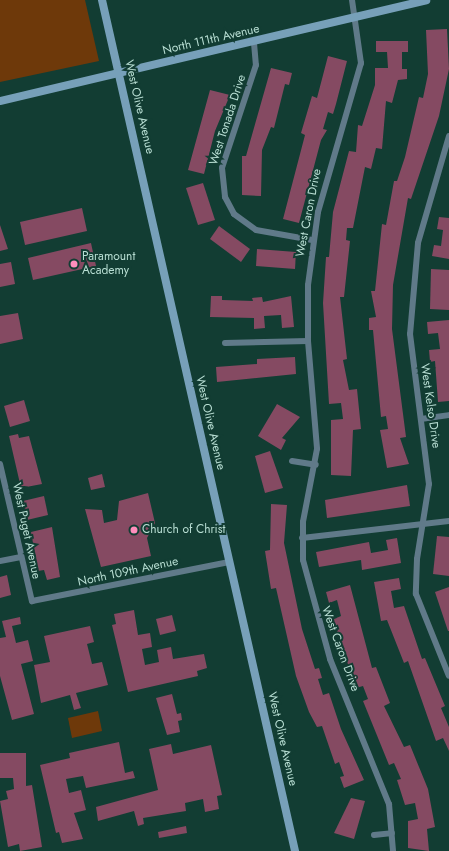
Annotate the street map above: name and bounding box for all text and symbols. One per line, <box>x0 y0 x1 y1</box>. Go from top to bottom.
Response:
street label: North 111th Avenue <box>161 22 261 58</box>
street label: West Olive Avenue <box>121 59 157 155</box>
street label: West Tonada Drive <box>207 73 249 167</box>
street label: West Caron Drive <box>293 168 325 258</box>
place label: Paramount Academy <box>82 250 135 278</box>
marker: Paramount Academy <box>69 259 79 269</box>
street label: West Kelso Drive <box>417 363 443 449</box>
street label: West Olive Avenue <box>192 375 228 471</box>
street label: West Puget Avenue <box>9 482 43 580</box>
place label: Church of Christ <box>142 523 225 537</box>
marker: Church of Christ <box>129 525 139 535</box>
street label: North 109th Avenue <box>76 554 180 590</box>
street label: West Caron Drive <box>318 604 362 694</box>
street label: West Olive Avenue <box>264 691 300 787</box>

